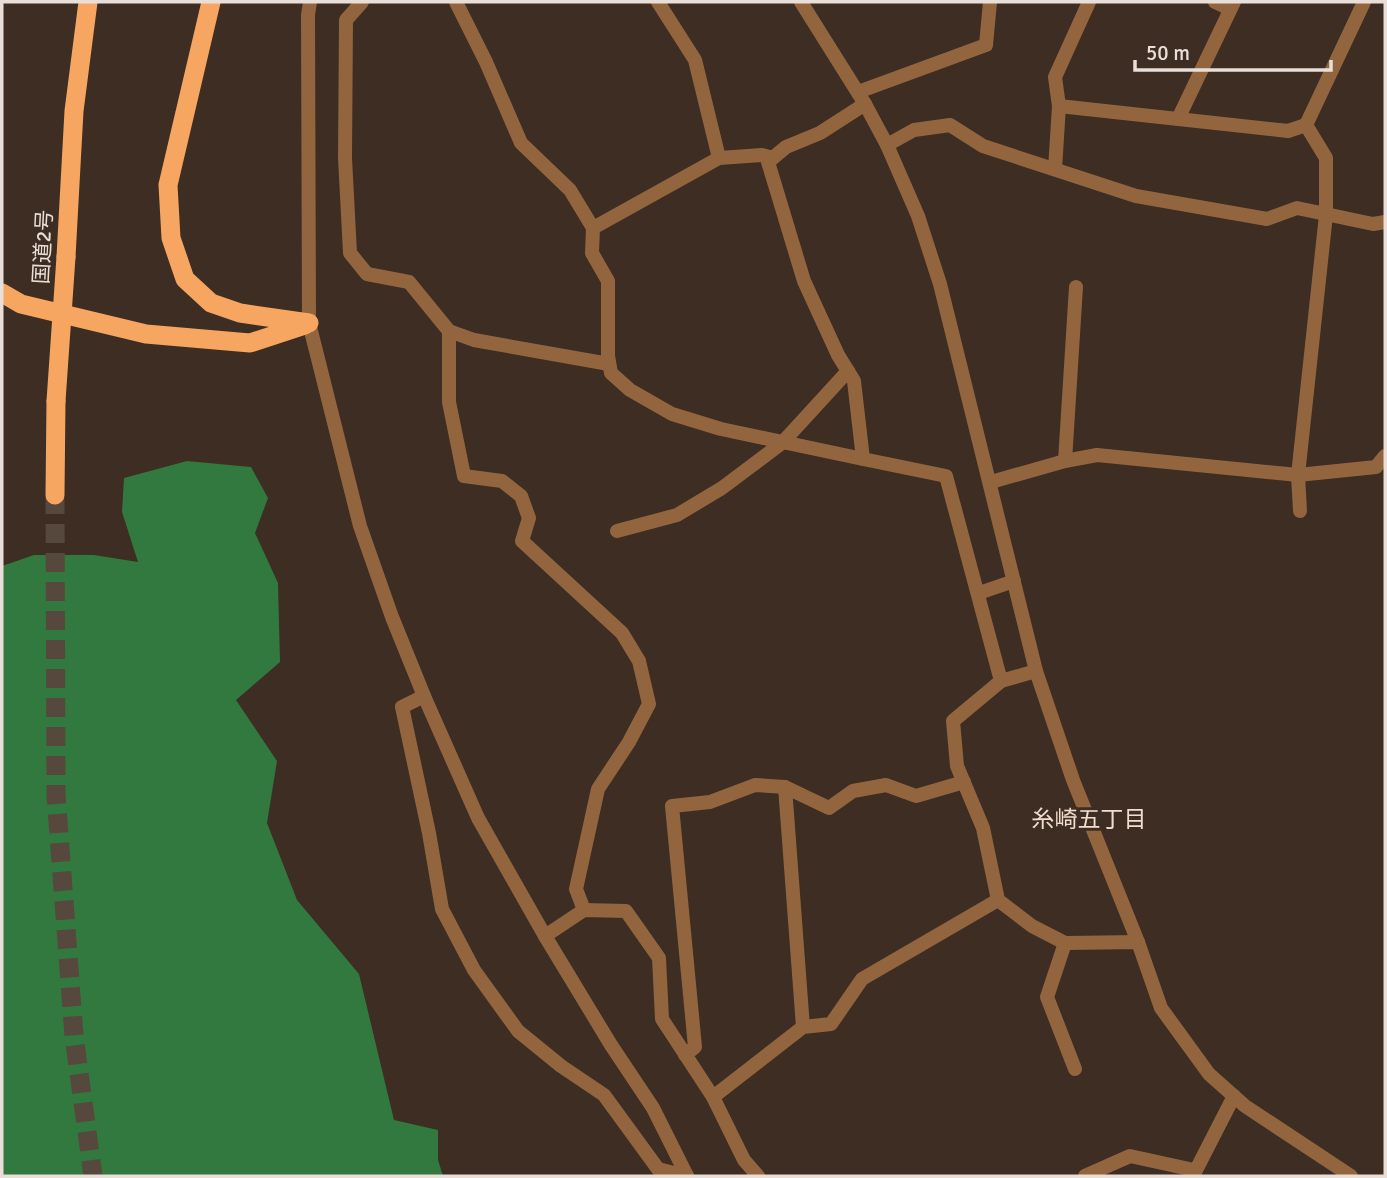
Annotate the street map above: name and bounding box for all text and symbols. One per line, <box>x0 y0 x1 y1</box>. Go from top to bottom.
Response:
scale bar <box>1135 28 1331 72</box>
text: 50 m <box>1146 40 1190 66</box>
street label: 国道2号 <box>28 209 58 285</box>
district label: 糸崎五丁目 <box>1032 805 1147 834</box>

